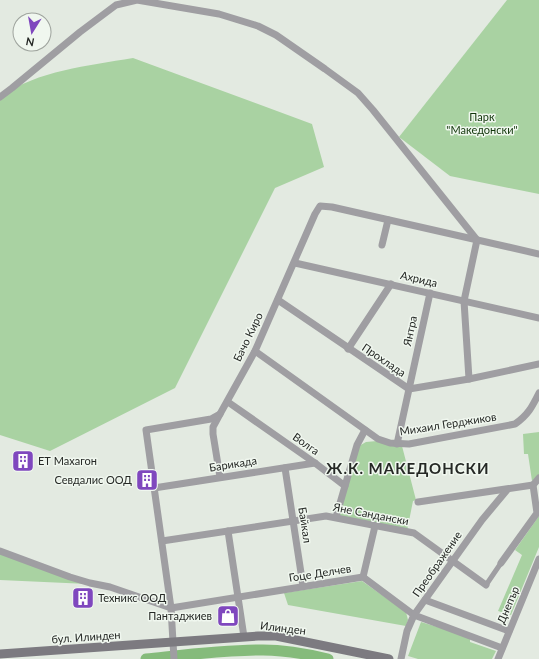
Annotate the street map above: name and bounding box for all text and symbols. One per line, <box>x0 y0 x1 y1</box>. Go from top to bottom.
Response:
north arrow <box>12 12 52 52</box>
text: N <box>25 35 35 49</box>
park label: Парк "Македонски" <box>446 110 518 136</box>
street label: Ахрида <box>399 268 439 289</box>
street label: Бачо Киро <box>230 310 265 363</box>
street label: Янтра <box>400 315 419 348</box>
street label: Прохлада <box>360 340 409 379</box>
street label: Михаил Герджиков <box>399 409 497 438</box>
street label: Волга <box>290 430 322 457</box>
building icon: ЕТ Махагон <box>10 448 36 474</box>
street label: Барикада <box>208 453 258 474</box>
place label: ЕТ Махагон <box>38 454 97 467</box>
district label: Ж.К. МАКЕДОНСКИ <box>326 459 490 477</box>
building icon: Севдалис ООД <box>134 467 160 493</box>
place label: Севдалис ООД <box>55 473 132 486</box>
street label: Яне Сандански <box>331 500 410 527</box>
street label: Байкал <box>296 506 315 544</box>
street label: Преображение <box>409 528 464 599</box>
street label: Гоце Делчев <box>288 561 352 584</box>
street label: Днепър <box>494 584 521 625</box>
building icon: Техникс ООД <box>70 585 96 611</box>
place label: Техникс ООД <box>98 591 167 604</box>
shop icon: Пантаджиев <box>215 603 241 629</box>
place label: Пантаджиев <box>148 609 212 622</box>
street label: Илинден <box>259 618 307 637</box>
street label: бул. Илинден <box>51 628 121 645</box>

